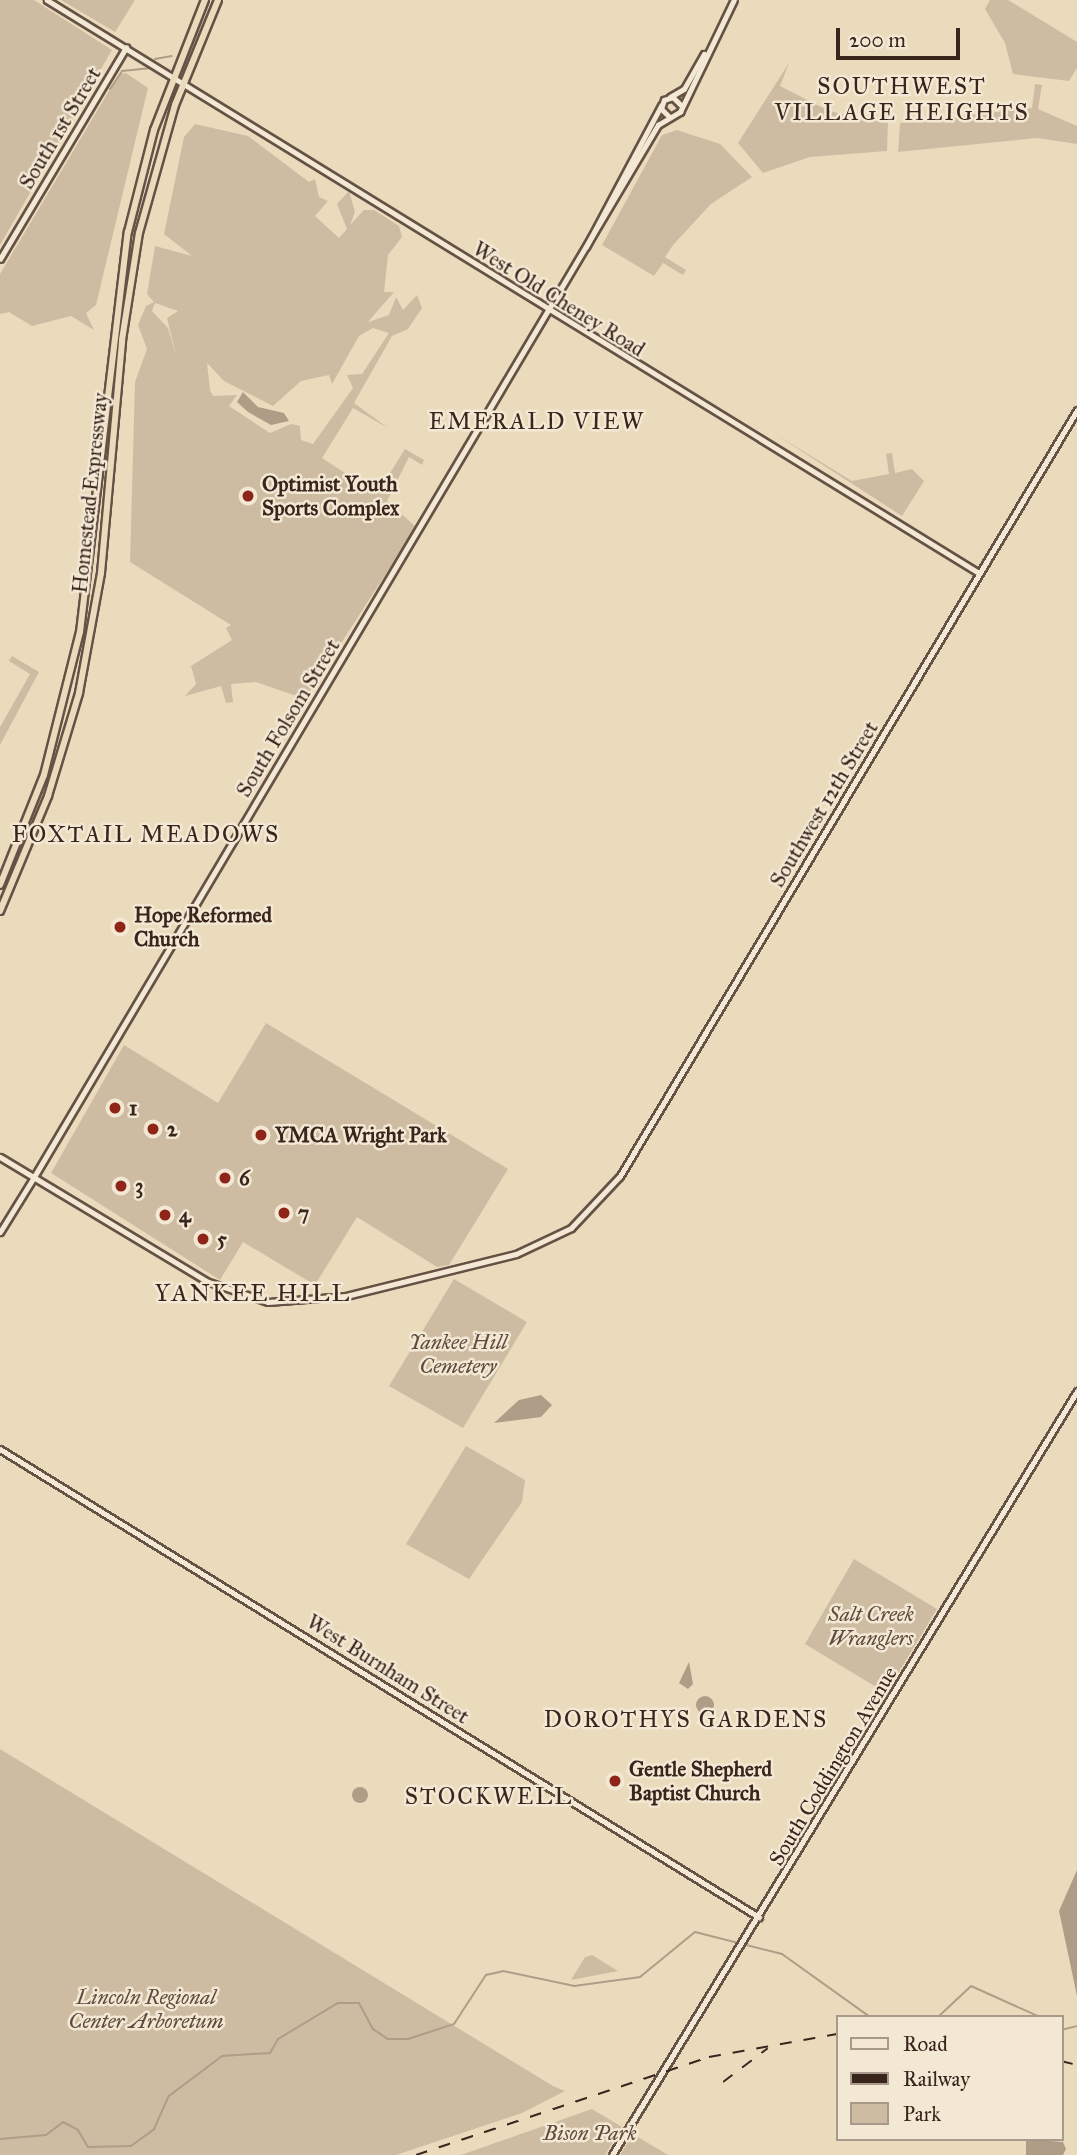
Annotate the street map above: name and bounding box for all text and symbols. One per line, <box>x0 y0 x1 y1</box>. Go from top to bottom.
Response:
scale bar <box>839 14 963 58</box>
text: 200 m <box>849 27 906 53</box>
street label: South 1st Street <box>14 62 106 194</box>
district label: SOUTHWEST VILLAGE HEIGHTS <box>776 72 1028 126</box>
street label: West Old Cheney Road <box>468 236 650 362</box>
street label: Homestead Expressway <box>67 392 113 594</box>
district label: EMERALD VIEW <box>430 407 644 435</box>
place label: Optimist Youth Sports Complex <box>262 471 399 521</box>
marker: Optimist Youth Sports Complex <box>240 488 256 504</box>
street label: South Folsom Street <box>231 634 345 802</box>
street label: Southwest 12th Street <box>764 716 884 892</box>
district label: FOXTAIL MEADOWS <box>14 820 278 848</box>
place label: Hope Reformed Church <box>134 902 272 952</box>
marker: Hope Reformed Church <box>112 919 128 935</box>
place label: 1 <box>129 1095 137 1121</box>
marker: 1 <box>107 1100 123 1116</box>
place label: 2 <box>167 1116 177 1142</box>
marker: 2 <box>145 1121 161 1137</box>
place label: YMCA Wright Park <box>275 1122 447 1148</box>
marker: YMCA Wright Park <box>253 1127 269 1143</box>
place label: 6 <box>239 1165 250 1191</box>
marker: 6 <box>217 1170 233 1186</box>
place label: 3 <box>135 1173 143 1199</box>
marker: 3 <box>113 1178 129 1194</box>
place label: 7 <box>298 1200 309 1226</box>
place label: 4 <box>179 1202 191 1228</box>
marker: 7 <box>276 1205 292 1221</box>
marker: 4 <box>157 1207 173 1223</box>
place label: 5 <box>217 1226 227 1252</box>
marker: 5 <box>195 1231 211 1247</box>
district label: YANKEE HILL <box>156 1280 350 1308</box>
park label: Yankee Hill Cemetery <box>409 1329 507 1379</box>
park label: Salt Creek Wranglers <box>828 1601 914 1651</box>
street label: West Burnham Street <box>302 1609 474 1729</box>
street label: South Coddington Avenue <box>764 1662 902 1870</box>
district label: DOROTHYS GARDENS <box>546 1705 826 1733</box>
place label: Gentle Shepherd Baptist Church <box>629 1756 772 1806</box>
marker: Gentle Shepherd Baptist Church <box>607 1773 623 1789</box>
district label: STOCKWELL <box>406 1782 572 1810</box>
park label: Lincoln Regional Center Arboretum <box>69 1984 223 2034</box>
legend <box>836 2015 1063 2141</box>
text: Road <box>903 2031 948 2057</box>
text: Railway <box>903 2066 970 2092</box>
text: Park <box>903 2101 941 2127</box>
park label: Bison Park <box>543 2120 637 2146</box>

